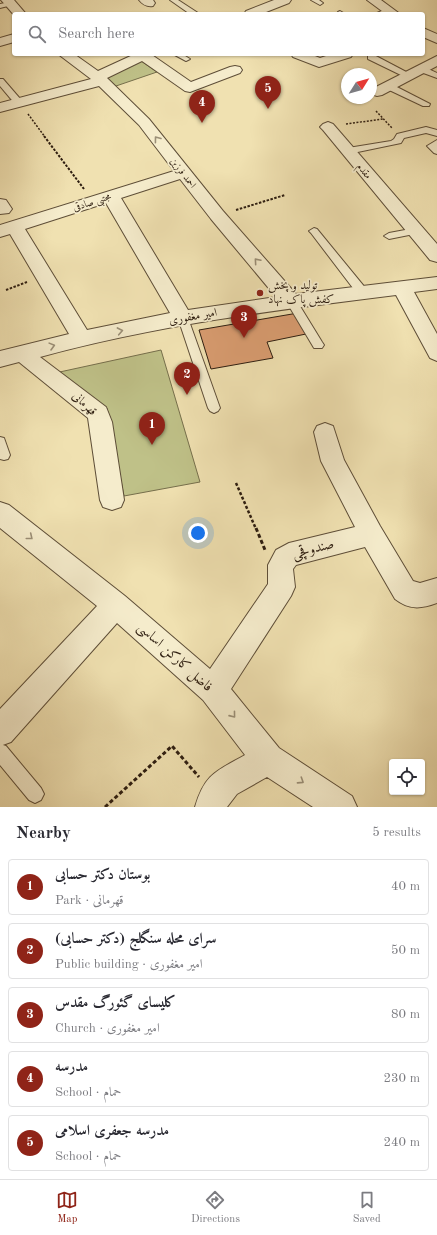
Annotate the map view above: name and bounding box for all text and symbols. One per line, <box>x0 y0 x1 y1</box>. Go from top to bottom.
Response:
search box <box>12 12 425 56</box>
icon: search <box>26 23 48 45</box>
text: Search here <box>58 27 135 42</box>
north arrow <box>341 68 377 104</box>
pin: 5 <box>255 76 281 109</box>
pin: 4 <box>189 90 215 123</box>
one-way arrow <box>155 136 162 143</box>
street label: احمد فرزین <box>167 156 198 191</box>
street label: مقدم <box>352 161 373 183</box>
street label: مجتبی صادقی <box>71 190 113 216</box>
one-way arrow <box>254 259 261 266</box>
place label: تولید و پخش کفش پاک نهاد <box>268 280 334 308</box>
marker: تولید و پخش کفش پاک نهاد <box>255 288 265 298</box>
pin: 3 <box>231 305 257 338</box>
street label: امیر مغفوری <box>168 307 219 328</box>
one-way arrow <box>117 327 123 335</box>
one-way arrow <box>48 342 55 351</box>
pin: 2 <box>174 362 200 395</box>
street label: قهرمانی <box>69 390 99 419</box>
pin: 1 <box>139 412 165 445</box>
your location <box>188 523 208 543</box>
one-way arrow <box>26 532 33 539</box>
street label: صندوقچی <box>290 536 336 563</box>
street label: فاضل کارکن اساسی <box>133 619 216 696</box>
one-way arrow <box>228 710 235 717</box>
map controls <box>389 759 425 795</box>
button: locate <box>389 759 425 795</box>
one-way arrow <box>297 776 304 783</box>
text: Nearby <box>16 825 71 842</box>
text: 5 results <box>372 826 421 839</box>
text: بوستان دکتر حسابی <box>55 868 150 883</box>
text: 1 <box>26 880 34 893</box>
text: 40 m <box>391 880 420 893</box>
text: Park · قهرمانی <box>55 894 124 907</box>
text: سرای محله سنگلج (دکتر حسابی) <box>55 932 216 947</box>
text: 2 <box>26 944 34 957</box>
text: 50 m <box>391 944 420 957</box>
text: Public building · امیر مغفوری <box>55 958 203 971</box>
text: کلیسای گئورگ مقدس <box>55 996 176 1011</box>
text: 3 <box>26 1008 34 1021</box>
text: 80 m <box>391 1008 420 1021</box>
text: Church · امیر مغفوری <box>55 1022 160 1035</box>
text: مدرسه <box>55 1060 88 1075</box>
text: 4 <box>26 1072 34 1085</box>
text: 230 m <box>383 1072 420 1085</box>
text: School · حمام <box>55 1086 121 1099</box>
text: مدرسه جعفری اسلامی <box>55 1124 169 1139</box>
text: 5 <box>26 1136 34 1149</box>
text: 240 m <box>383 1136 420 1149</box>
text: School · حمام <box>55 1150 121 1163</box>
tab: Map <box>56 1189 78 1227</box>
tab: Directions <box>191 1189 240 1227</box>
tab: Saved <box>353 1189 381 1227</box>

